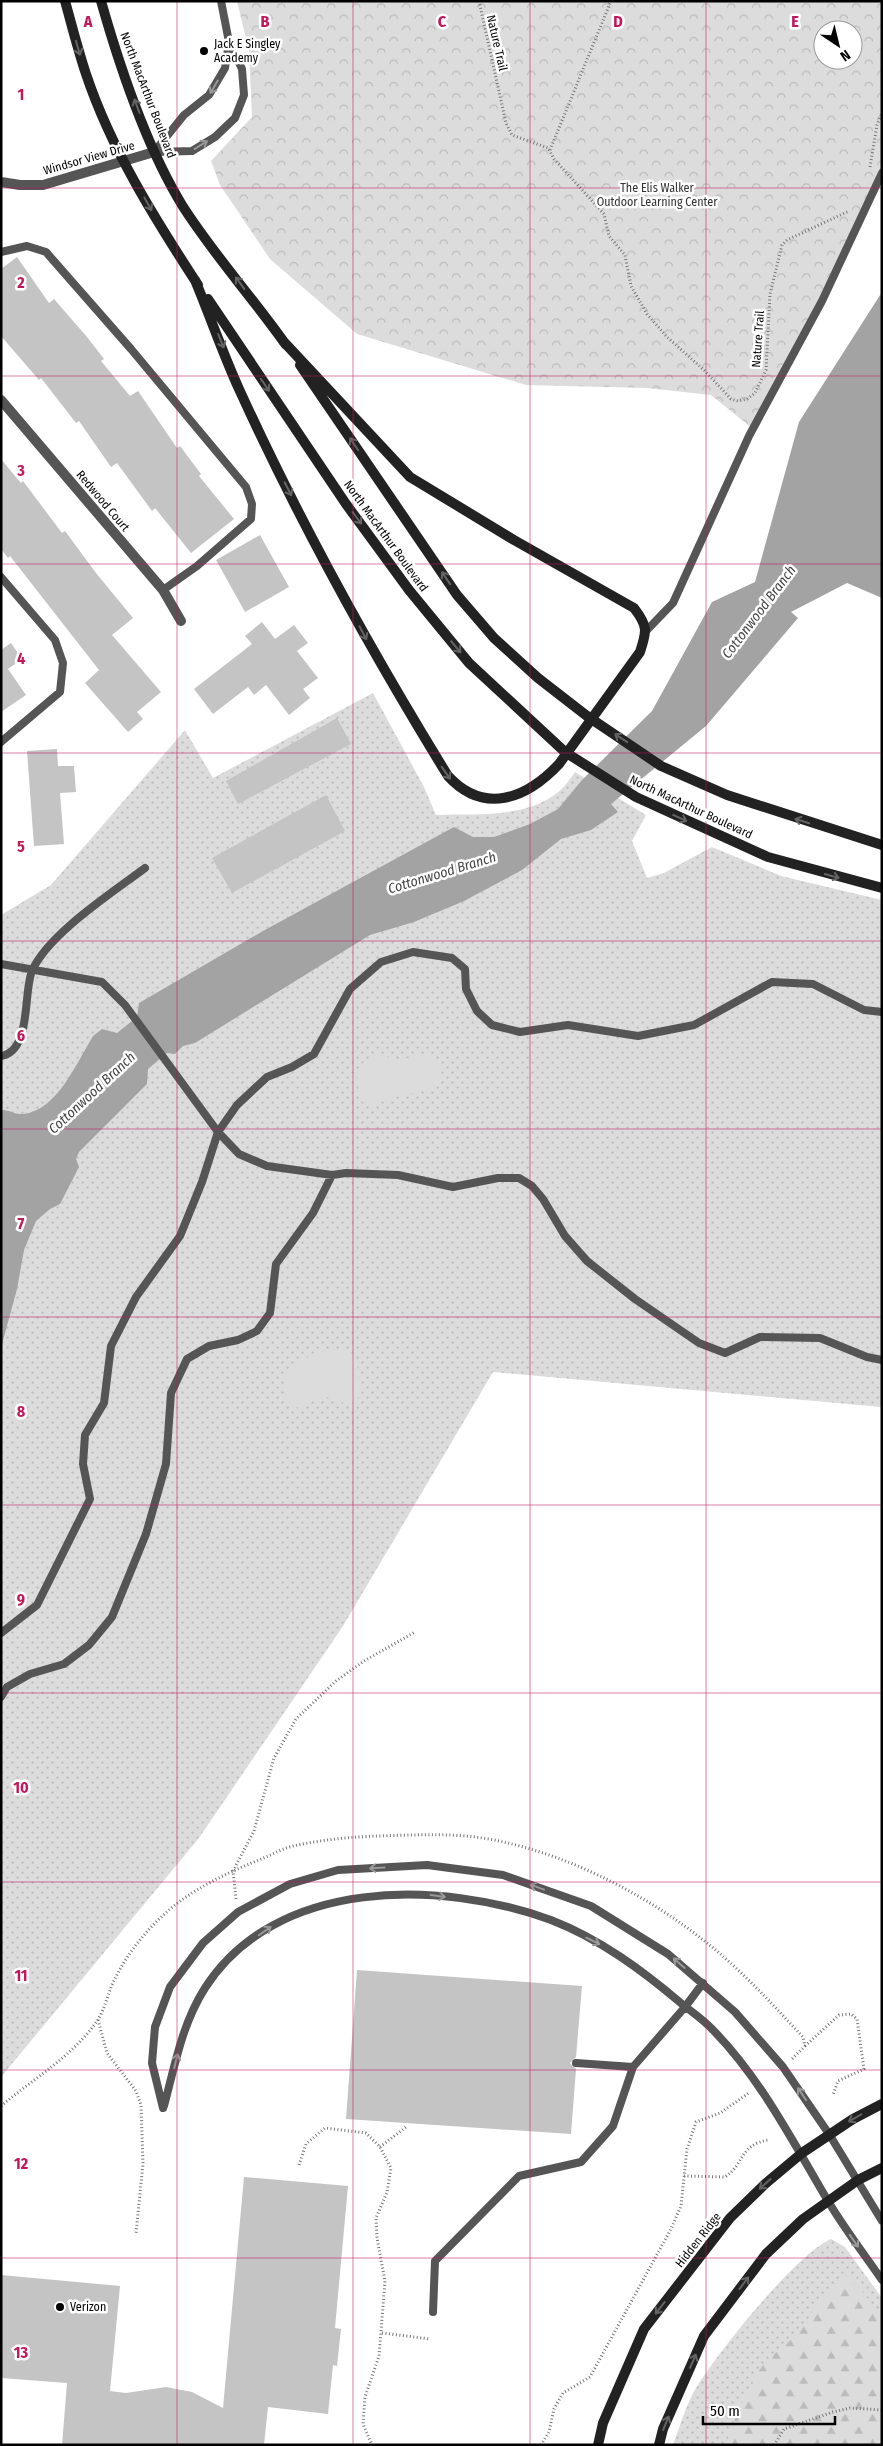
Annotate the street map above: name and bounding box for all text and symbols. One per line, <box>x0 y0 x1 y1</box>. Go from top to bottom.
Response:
text: A <box>83 12 93 31</box>
text: B <box>261 12 270 31</box>
text: C <box>438 12 447 31</box>
text: D <box>613 12 623 31</box>
text: E <box>791 12 799 31</box>
street label: Nature Trail <box>484 14 510 72</box>
north arrow <box>813 20 863 70</box>
street label: North MacArthur Boulevard <box>117 30 179 160</box>
place label: Jack E Singley Academy <box>214 37 281 65</box>
one-way arrow <box>74 40 84 56</box>
marker: Jack E Singley Academy <box>198 45 210 57</box>
text: N <box>837 46 853 65</box>
one-way arrow <box>208 80 218 94</box>
text: 1 <box>18 85 24 104</box>
one-way arrow <box>132 99 141 114</box>
street label: Windsor View Drive <box>42 138 136 178</box>
one-way arrow <box>194 140 208 150</box>
park label: The Elis Walker Outdoor Learning Center <box>597 181 718 209</box>
one-way arrow <box>143 196 153 211</box>
text: 2 <box>16 273 25 292</box>
one-way arrow <box>235 276 245 290</box>
street label: Nature Trail <box>749 310 767 368</box>
one-way arrow <box>216 333 226 348</box>
one-way arrow <box>260 377 270 391</box>
one-way arrow <box>349 437 359 451</box>
text: 3 <box>16 461 25 480</box>
street label: Redwood Court <box>74 468 133 534</box>
street label: North MacArthur Boulevard <box>341 478 431 594</box>
one-way arrow <box>284 481 294 496</box>
one-way arrow <box>352 511 362 525</box>
water label: Cottonwood Branch <box>718 562 800 662</box>
one-way arrow <box>441 571 451 585</box>
one-way arrow <box>358 626 368 641</box>
one-way arrow <box>450 640 461 653</box>
text: 4 <box>17 649 25 668</box>
one-way arrow <box>614 733 628 743</box>
one-way arrow <box>441 765 451 779</box>
street label: North MacArthur Boulevard <box>627 772 755 842</box>
one-way arrow <box>672 813 687 823</box>
one-way arrow <box>794 816 810 826</box>
text: 5 <box>17 837 25 856</box>
water label: Cottonwood Branch <box>386 848 498 898</box>
one-way arrow <box>823 871 839 881</box>
text: 6 <box>17 1026 25 1045</box>
water label: Cottonwood Branch <box>45 1049 139 1137</box>
text: 7 <box>18 1214 25 1233</box>
text: 8 <box>17 1402 26 1421</box>
text: 9 <box>17 1590 25 1609</box>
text: 10 <box>13 1778 29 1797</box>
one-way arrow <box>369 1863 385 1872</box>
one-way arrow <box>530 1882 545 1891</box>
one-way arrow <box>430 1891 446 1901</box>
one-way arrow <box>258 1926 272 1936</box>
one-way arrow <box>585 1937 600 1946</box>
one-way arrow <box>673 1957 686 1969</box>
text: 11 <box>14 1966 28 1985</box>
one-way arrow <box>172 2053 181 2069</box>
one-way arrow <box>797 2087 807 2101</box>
one-way arrow <box>849 2114 863 2124</box>
text: 12 <box>14 2154 29 2173</box>
one-way arrow <box>758 2179 771 2190</box>
street label: Hidden Ridge <box>672 2210 724 2270</box>
one-way arrow <box>849 2234 859 2248</box>
one-way arrow <box>739 2276 749 2290</box>
place label: Verizon <box>70 2300 106 2314</box>
marker: Verizon <box>54 2301 66 2313</box>
one-way arrow <box>655 2301 665 2315</box>
text: 13 <box>14 2343 29 2362</box>
one-way arrow <box>689 2354 698 2369</box>
scale bar <box>703 2394 836 2426</box>
text: 50 m <box>710 2402 740 2420</box>
one-way arrow <box>661 2416 671 2431</box>

